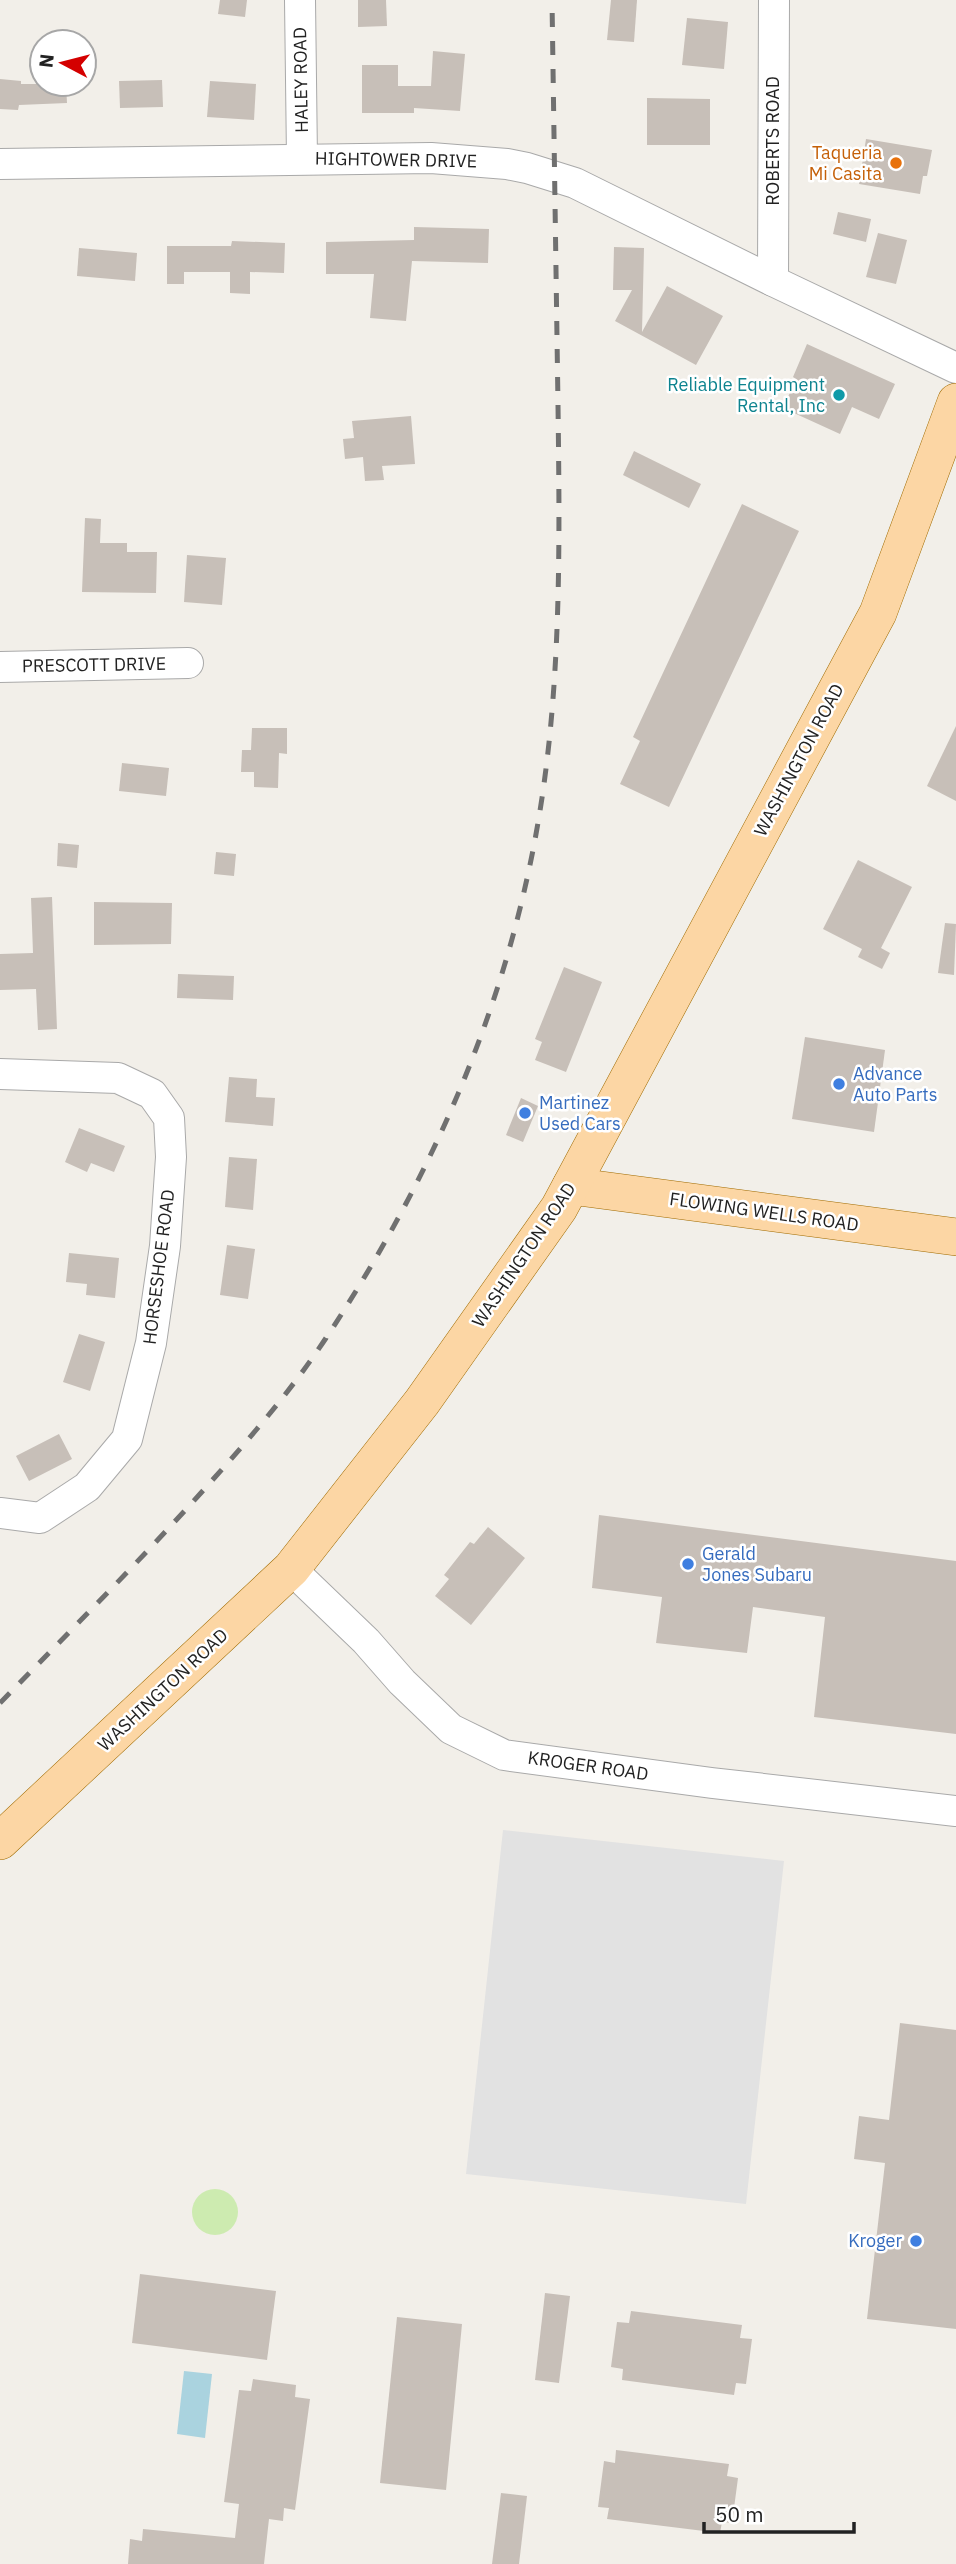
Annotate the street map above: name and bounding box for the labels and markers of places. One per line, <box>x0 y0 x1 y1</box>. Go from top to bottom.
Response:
place label: Taqueria Mi Casita <box>809 141 882 185</box>
marker: Taqueria Mi Casita <box>888 155 904 171</box>
place label: Reliable Equipment Rental, Inc <box>667 373 825 417</box>
marker: Reliable Equipment Rental, Inc <box>831 387 847 403</box>
place label: Advance Auto Parts <box>853 1062 937 1106</box>
marker: Advance Auto Parts <box>831 1076 847 1092</box>
place label: Martinez Used Cars <box>539 1091 621 1135</box>
marker: Martinez Used Cars <box>517 1105 533 1121</box>
place label: Gerald Jones Subaru <box>702 1542 812 1586</box>
marker: Gerald Jones Subaru <box>680 1556 696 1572</box>
place label: Kroger <box>848 2229 902 2252</box>
marker: Kroger <box>908 2233 924 2249</box>

